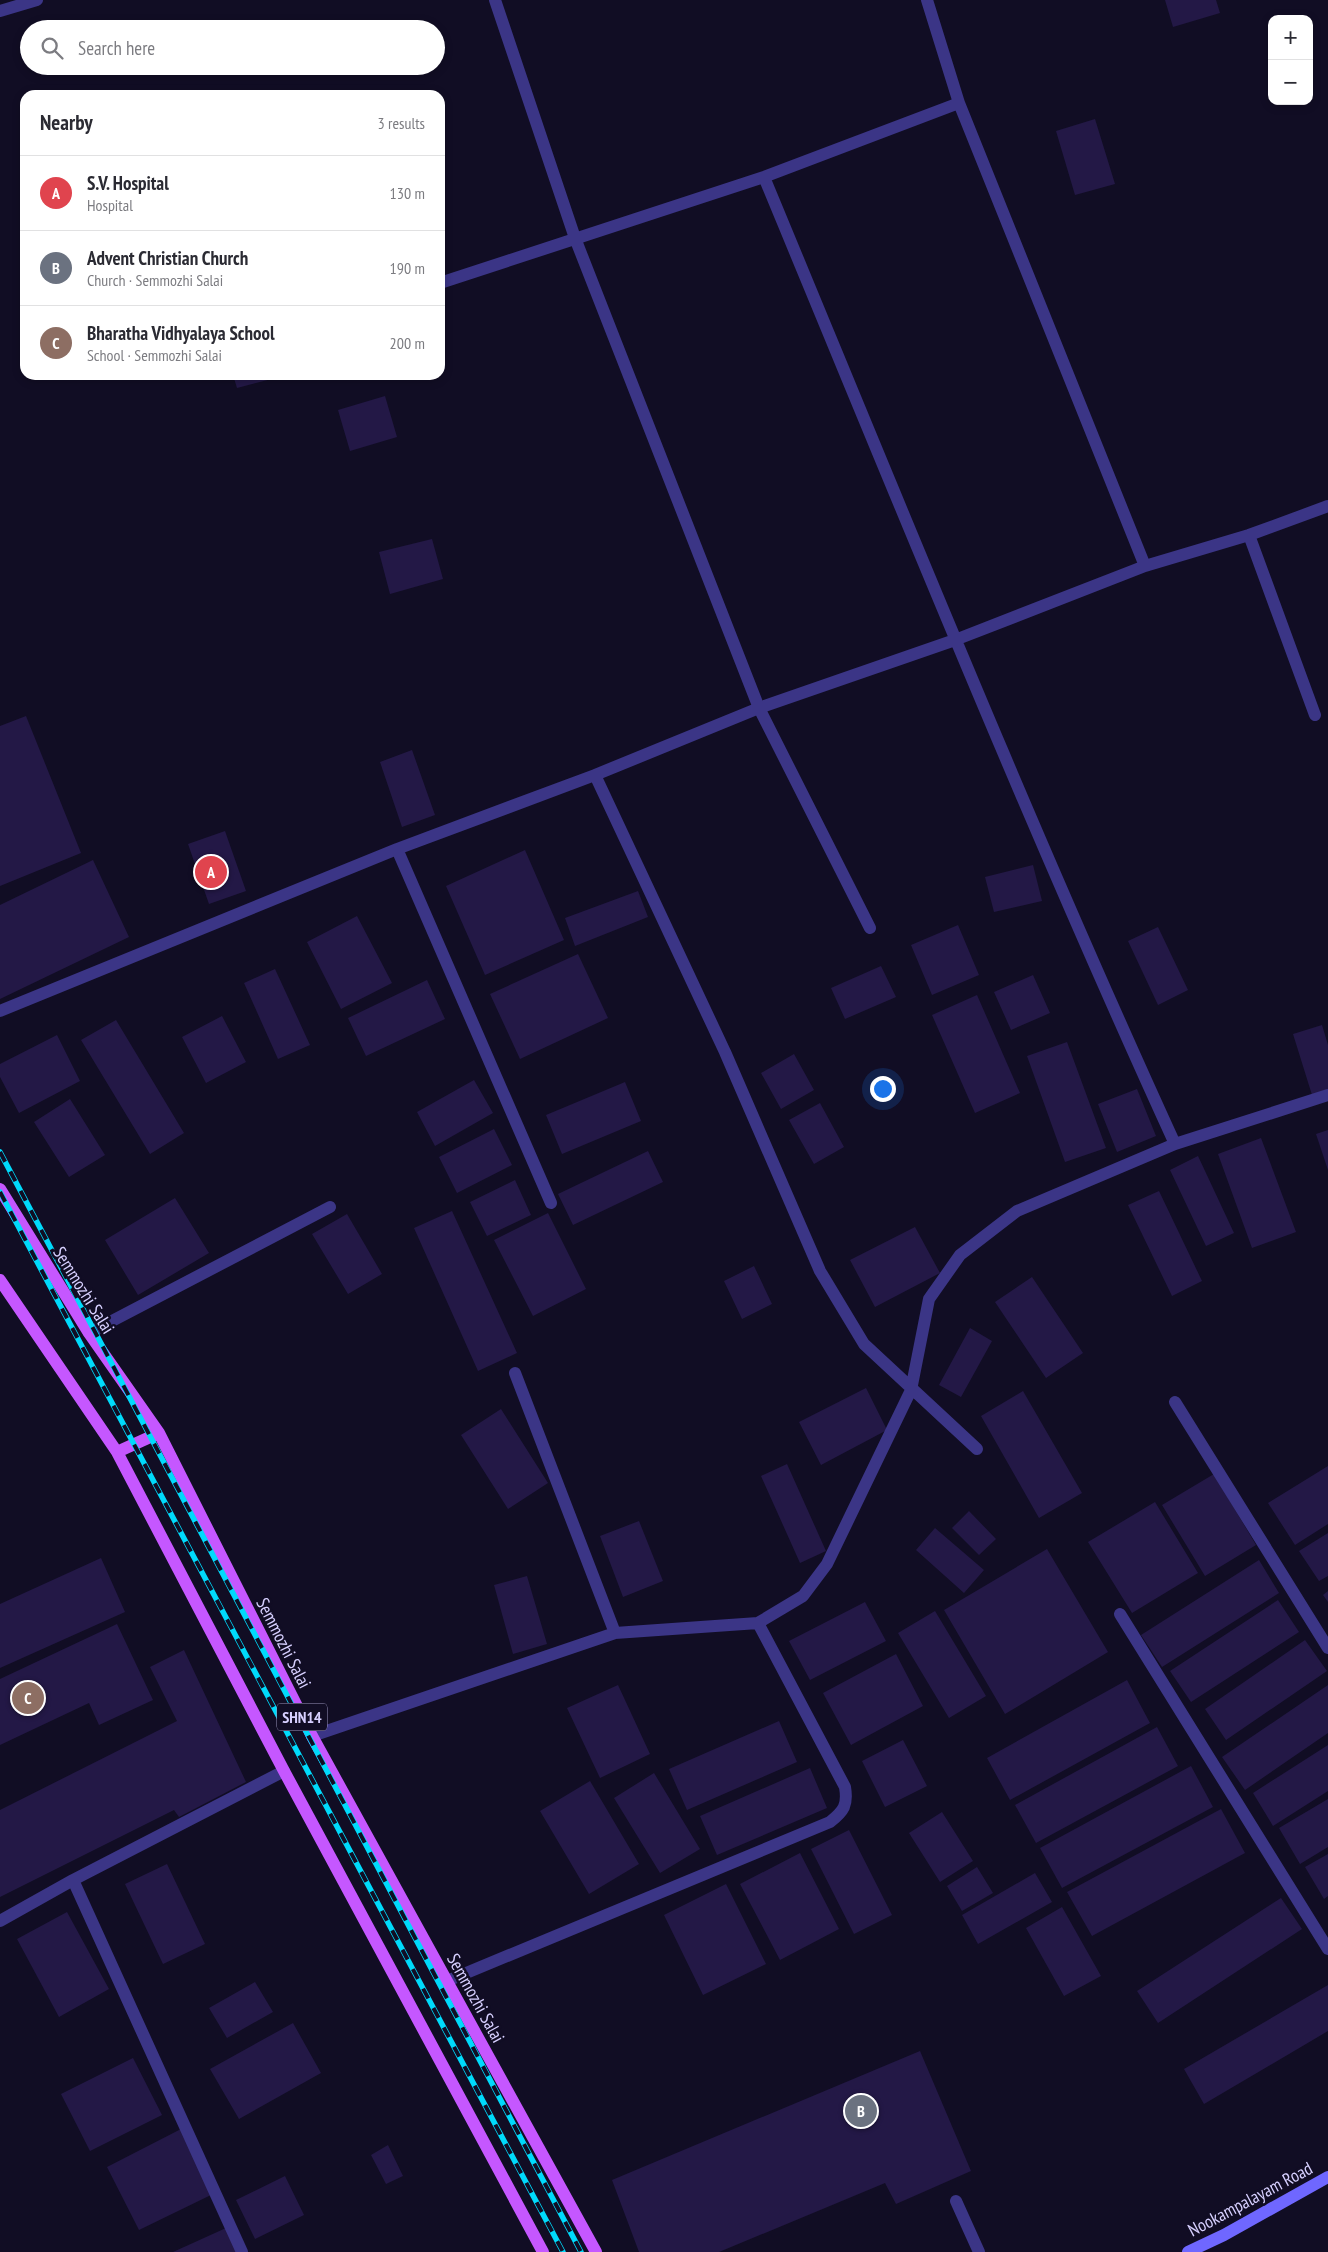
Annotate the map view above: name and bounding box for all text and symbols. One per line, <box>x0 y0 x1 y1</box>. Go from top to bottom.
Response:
map controls <box>1268 15 1313 105</box>
button: + <box>1268 15 1313 60</box>
search box <box>20 20 445 75</box>
icon: search <box>38 34 66 62</box>
text: Search here <box>78 36 155 60</box>
button: − <box>1268 60 1313 105</box>
text: Nearby <box>40 109 93 136</box>
text: 3 results <box>378 113 425 133</box>
text: S.V. Hospital <box>87 171 169 195</box>
text: A <box>52 183 60 203</box>
text: 130 m <box>390 183 425 203</box>
text: Hospital <box>87 195 133 215</box>
text: Advent Christian Church <box>87 246 248 270</box>
text: B <box>52 258 60 278</box>
text: 190 m <box>390 258 425 278</box>
text: Church · Semmozhi Salai <box>87 270 223 290</box>
text: Bharatha Vidhyalaya School <box>87 321 275 345</box>
text: C <box>52 333 60 353</box>
text: 200 m <box>390 333 425 353</box>
text: School · Semmozhi Salai <box>87 345 222 365</box>
pin: A <box>195 853 227 891</box>
your location <box>870 1076 896 1102</box>
street label: Semmozhi Salai <box>48 1242 120 1338</box>
street label: Semmozhi Salai <box>251 1594 317 1692</box>
pin: C <box>12 1679 44 1717</box>
road number: SHN14 <box>277 1704 327 1730</box>
street label: Semmozhi Salai <box>442 1949 510 2047</box>
pin: B <box>845 2092 877 2130</box>
street label: Nookampalayam Road <box>1184 2157 1316 2241</box>

